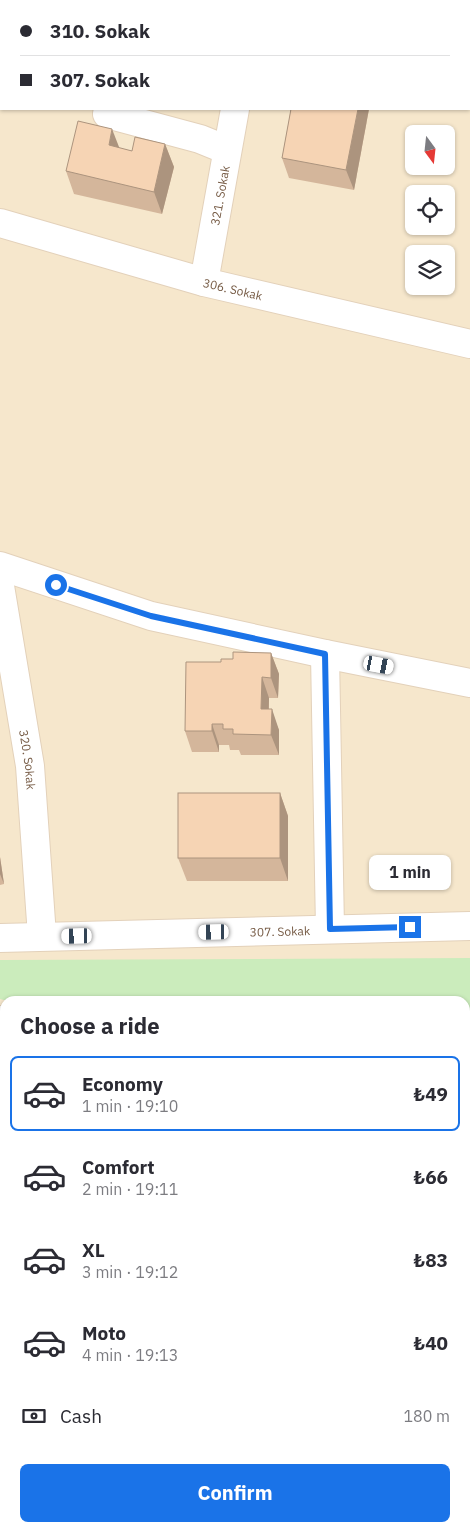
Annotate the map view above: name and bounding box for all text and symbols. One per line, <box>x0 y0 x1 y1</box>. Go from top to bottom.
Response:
text: 310. Sokak <box>50 19 150 43</box>
text: 307. Sokak <box>50 68 150 92</box>
north arrow <box>405 125 455 175</box>
map controls <box>405 125 455 295</box>
street label: 321. Sokak <box>207 164 232 226</box>
button: locate <box>405 185 455 235</box>
button: layers <box>405 245 455 295</box>
street label: 306. Sokak <box>202 275 265 303</box>
route start <box>45 574 67 596</box>
car <box>362 655 395 675</box>
street label: 320. Sokak <box>17 729 39 791</box>
callout: 1 min <box>369 854 451 890</box>
text: 1 min <box>389 862 431 882</box>
route end <box>399 916 421 938</box>
street label: 307. Sokak <box>250 923 311 939</box>
car <box>198 924 229 940</box>
car <box>61 928 92 944</box>
text: Choose a ride <box>20 1011 160 1040</box>
icon: car <box>22 1071 67 1116</box>
text: Economy <box>82 1072 163 1096</box>
text: ₺49 <box>414 1082 448 1106</box>
text: 1 min · 19:10 <box>82 1096 178 1116</box>
icon: car <box>22 1154 67 1199</box>
text: Comfort <box>82 1155 155 1179</box>
text: ₺66 <box>414 1165 448 1189</box>
text: 2 min · 19:11 <box>82 1179 178 1199</box>
icon: car <box>22 1237 67 1282</box>
text: XL <box>82 1238 105 1262</box>
text: ₺83 <box>414 1248 448 1272</box>
text: 3 min · 19:12 <box>82 1262 178 1282</box>
icon: car <box>22 1320 67 1365</box>
text: Moto <box>82 1321 126 1345</box>
text: ₺40 <box>414 1331 448 1355</box>
text: 4 min · 19:13 <box>82 1345 178 1365</box>
icon: cash <box>20 1402 48 1430</box>
text: Cash <box>60 1404 102 1428</box>
text: 180 m <box>403 1406 450 1426</box>
button: Confirm <box>20 1464 450 1522</box>

